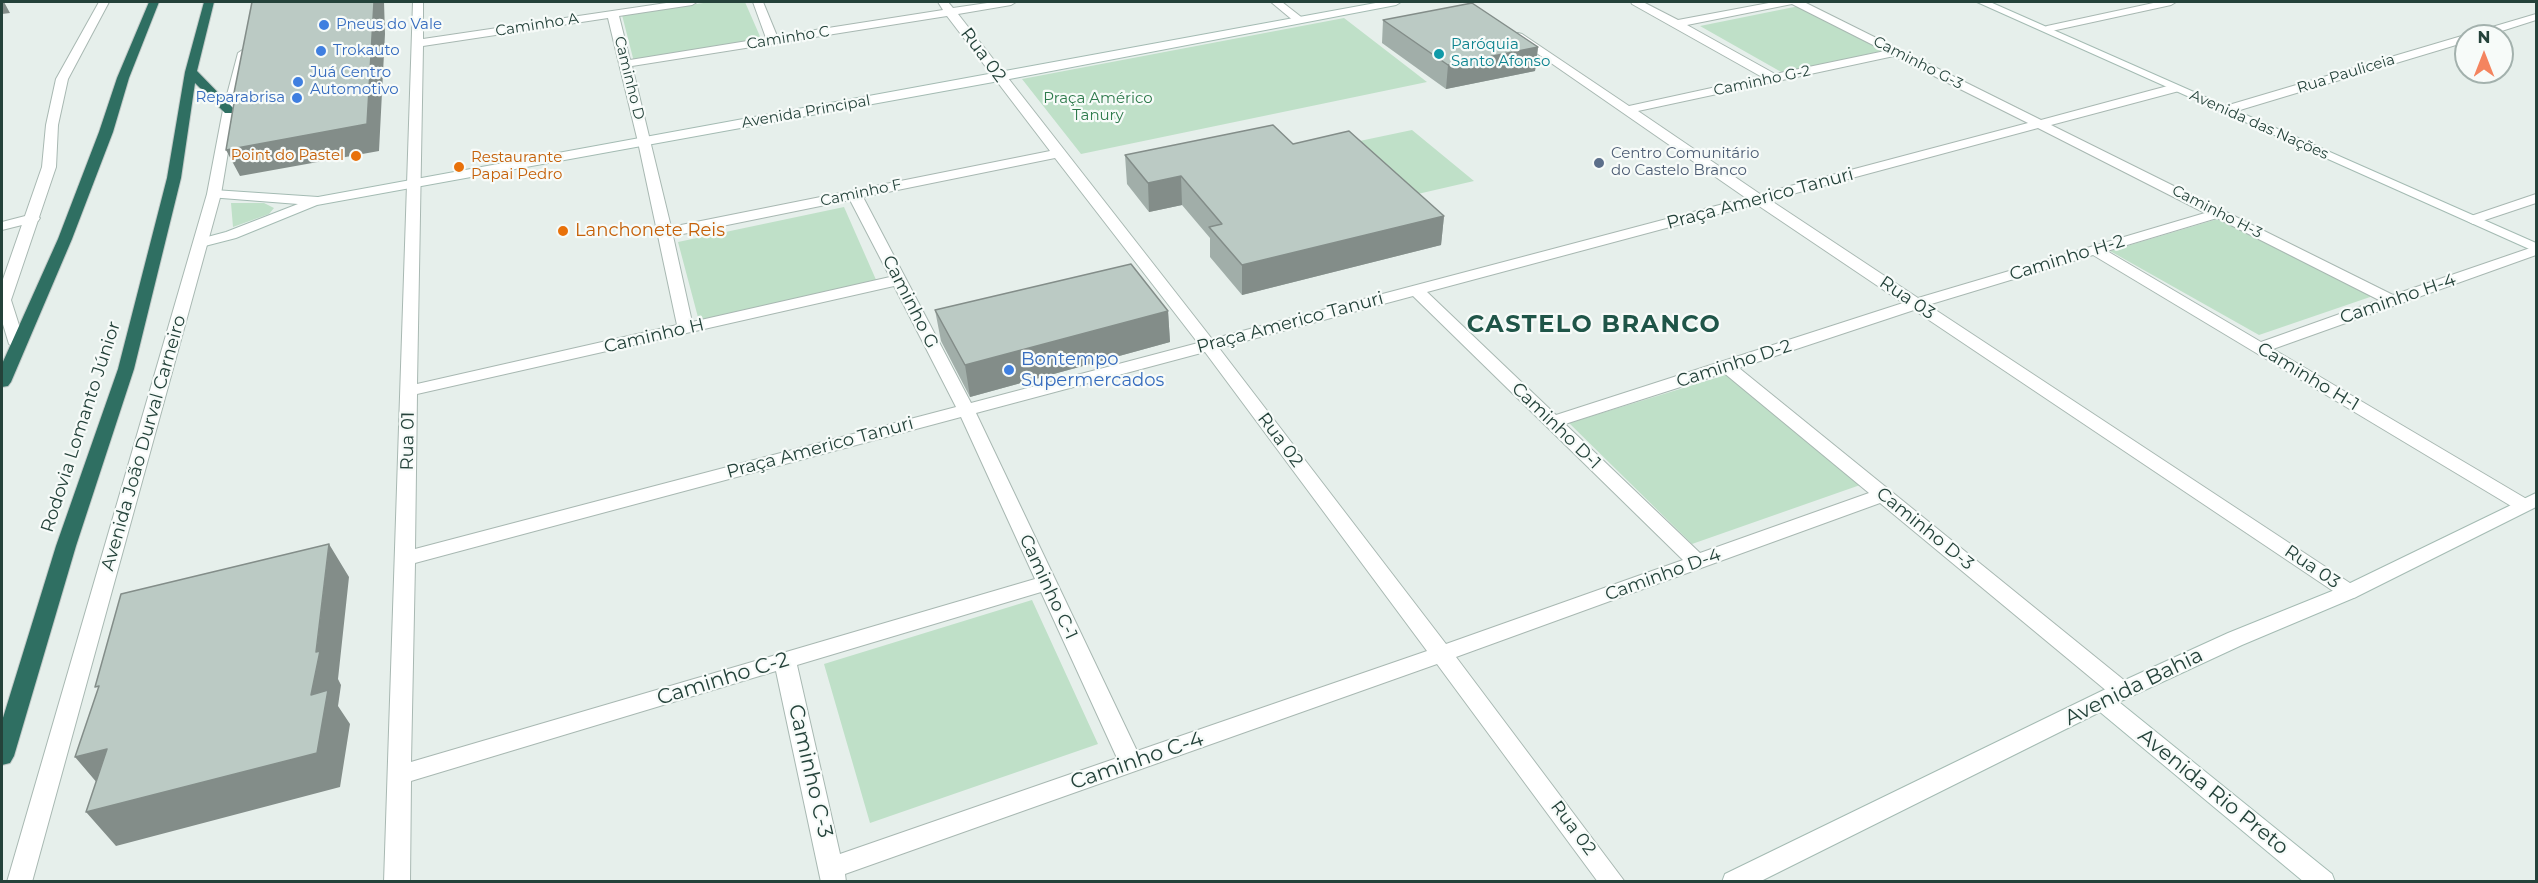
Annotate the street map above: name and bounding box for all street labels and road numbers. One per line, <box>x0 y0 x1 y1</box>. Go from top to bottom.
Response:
street label: Caminho A <box>494 10 580 40</box>
street label: Caminho C <box>745 23 831 53</box>
street label: Rua 02 <box>956 24 1010 86</box>
street label: Caminho G-3 <box>1870 33 1966 93</box>
street label: Caminho D <box>610 34 648 122</box>
street label: Rua Pauliceia <box>2295 51 2397 97</box>
street label: Caminho G-2 <box>1712 62 1812 100</box>
street label: Avenida das Nações <box>2187 86 2331 164</box>
street label: Avenida Principal <box>740 92 872 132</box>
street label: Praça Americo Tanuri <box>1664 164 1856 234</box>
street label: Caminho F <box>819 176 903 210</box>
street label: Caminho H-3 <box>2169 182 2265 242</box>
street label: Caminho H-2 <box>2007 230 2127 286</box>
street label: Caminho G <box>877 252 943 352</box>
street label: Caminho H-4 <box>2337 269 2459 329</box>
street label: Rua 03 <box>1875 272 1939 324</box>
street label: Praça Americo Tanuri <box>1194 288 1386 358</box>
street label: Avenida João Durval Carneiro <box>97 313 191 573</box>
street label: Caminho H <box>602 314 706 358</box>
street label: Rodovia Lomanto Júnior <box>37 319 125 535</box>
street label: Caminho D-2 <box>1674 335 1794 393</box>
street label: Caminho H-1 <box>2253 338 2363 416</box>
street label: Caminho D-1 <box>1507 378 1605 474</box>
street label: Rua 02 <box>1253 409 1307 471</box>
street label: Rua 01 <box>397 411 419 471</box>
street label: Praça Americo Tanuri <box>724 413 916 483</box>
street label: Caminho D-3 <box>1872 483 1978 575</box>
street label: Caminho C-1 <box>1014 531 1082 643</box>
street label: Rua 03 <box>2280 541 2344 593</box>
street label: Caminho D-4 <box>1602 544 1724 606</box>
street label: Avenida Bahia <box>2061 643 2207 731</box>
street label: Caminho C-2 <box>654 647 792 711</box>
street label: Caminho C-3 <box>782 702 838 840</box>
street label: Avenida Rio Preto <box>2133 724 2293 860</box>
street label: Caminho C-4 <box>1067 726 1207 796</box>
street label: Rua 02 <box>1546 797 1600 859</box>

